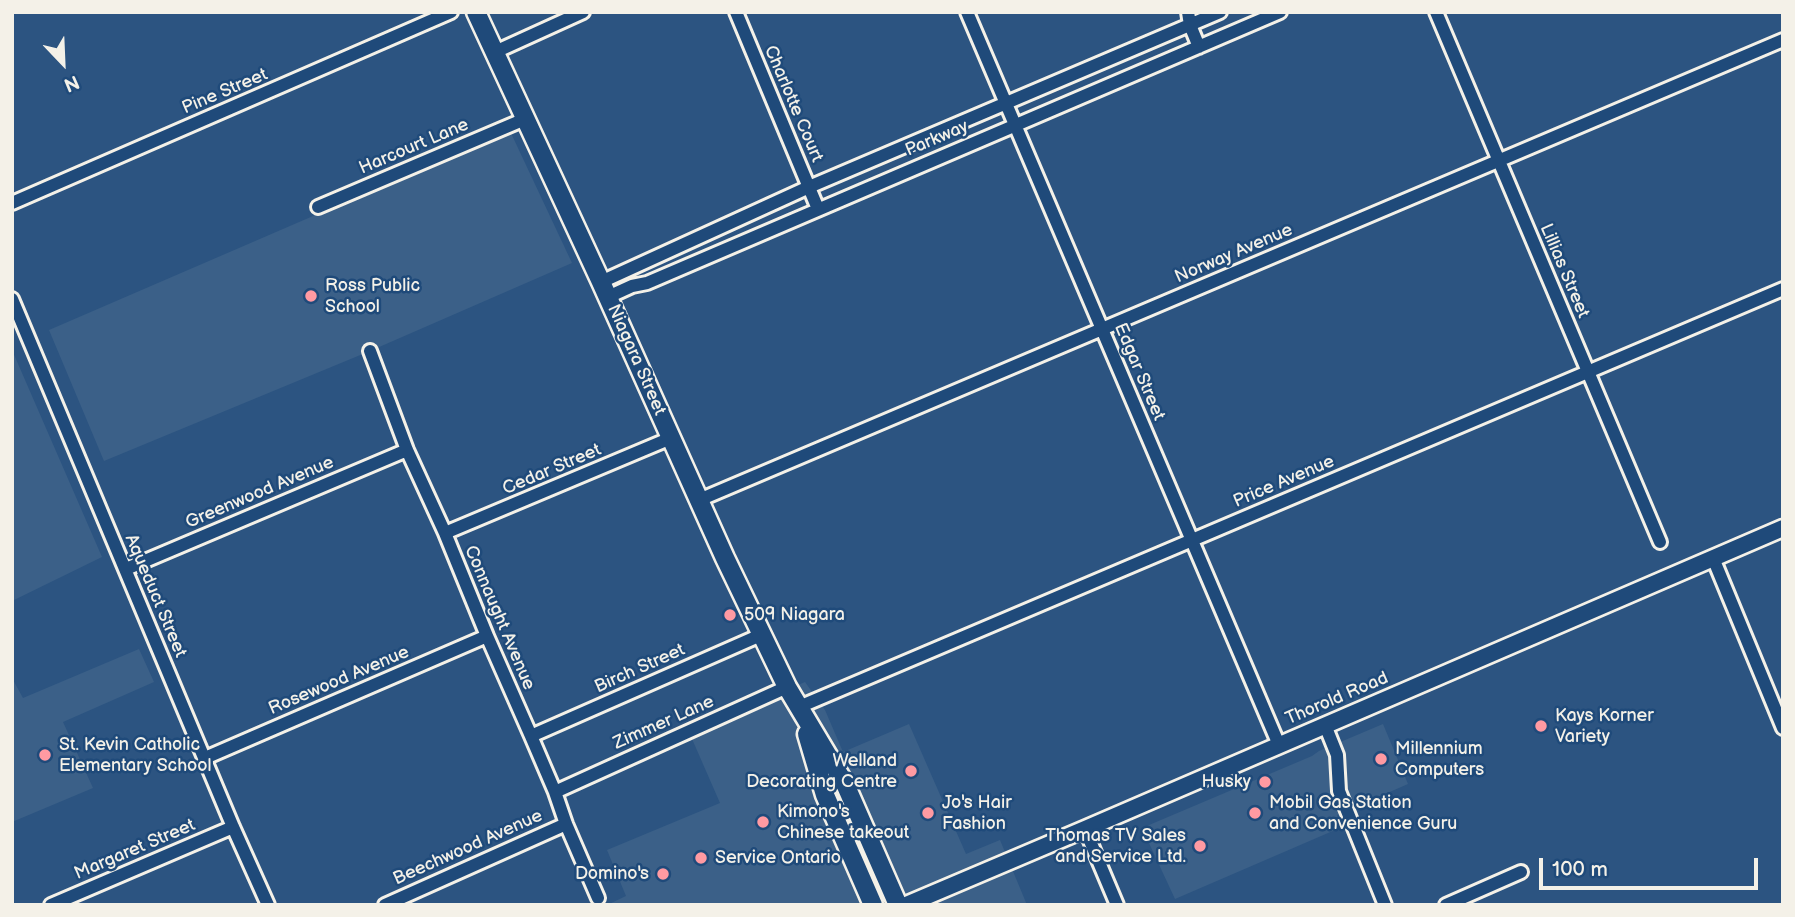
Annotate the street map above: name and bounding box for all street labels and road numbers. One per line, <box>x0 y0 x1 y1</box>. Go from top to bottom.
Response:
street label: Charlotte Court <box>759 42 827 166</box>
street label: Pine Street <box>179 64 271 120</box>
street label: Harcourt Lane <box>356 114 472 180</box>
street label: Parkway <box>902 116 972 162</box>
street label: Norway Avenue <box>1172 219 1296 289</box>
street label: Lillias Street <box>1534 221 1594 321</box>
street label: Niagara Street <box>602 301 670 419</box>
street label: Edgar Street <box>1109 320 1169 424</box>
street label: Cedar Street <box>500 440 604 500</box>
street label: Price Avenue <box>1230 451 1338 513</box>
street label: Greenwood Avenue <box>183 452 337 534</box>
street label: Aqueduct Street <box>119 531 191 661</box>
street label: Connaught Avenue <box>459 543 539 693</box>
street label: Birch Street <box>592 640 688 698</box>
street label: Rosewood Avenue <box>265 642 413 720</box>
street label: Thorold Road <box>1282 668 1392 730</box>
street label: Zimmer Lane <box>610 691 718 755</box>
street label: Beechwood Avenue <box>390 805 546 891</box>
street label: Margaret Street <box>71 815 199 885</box>

